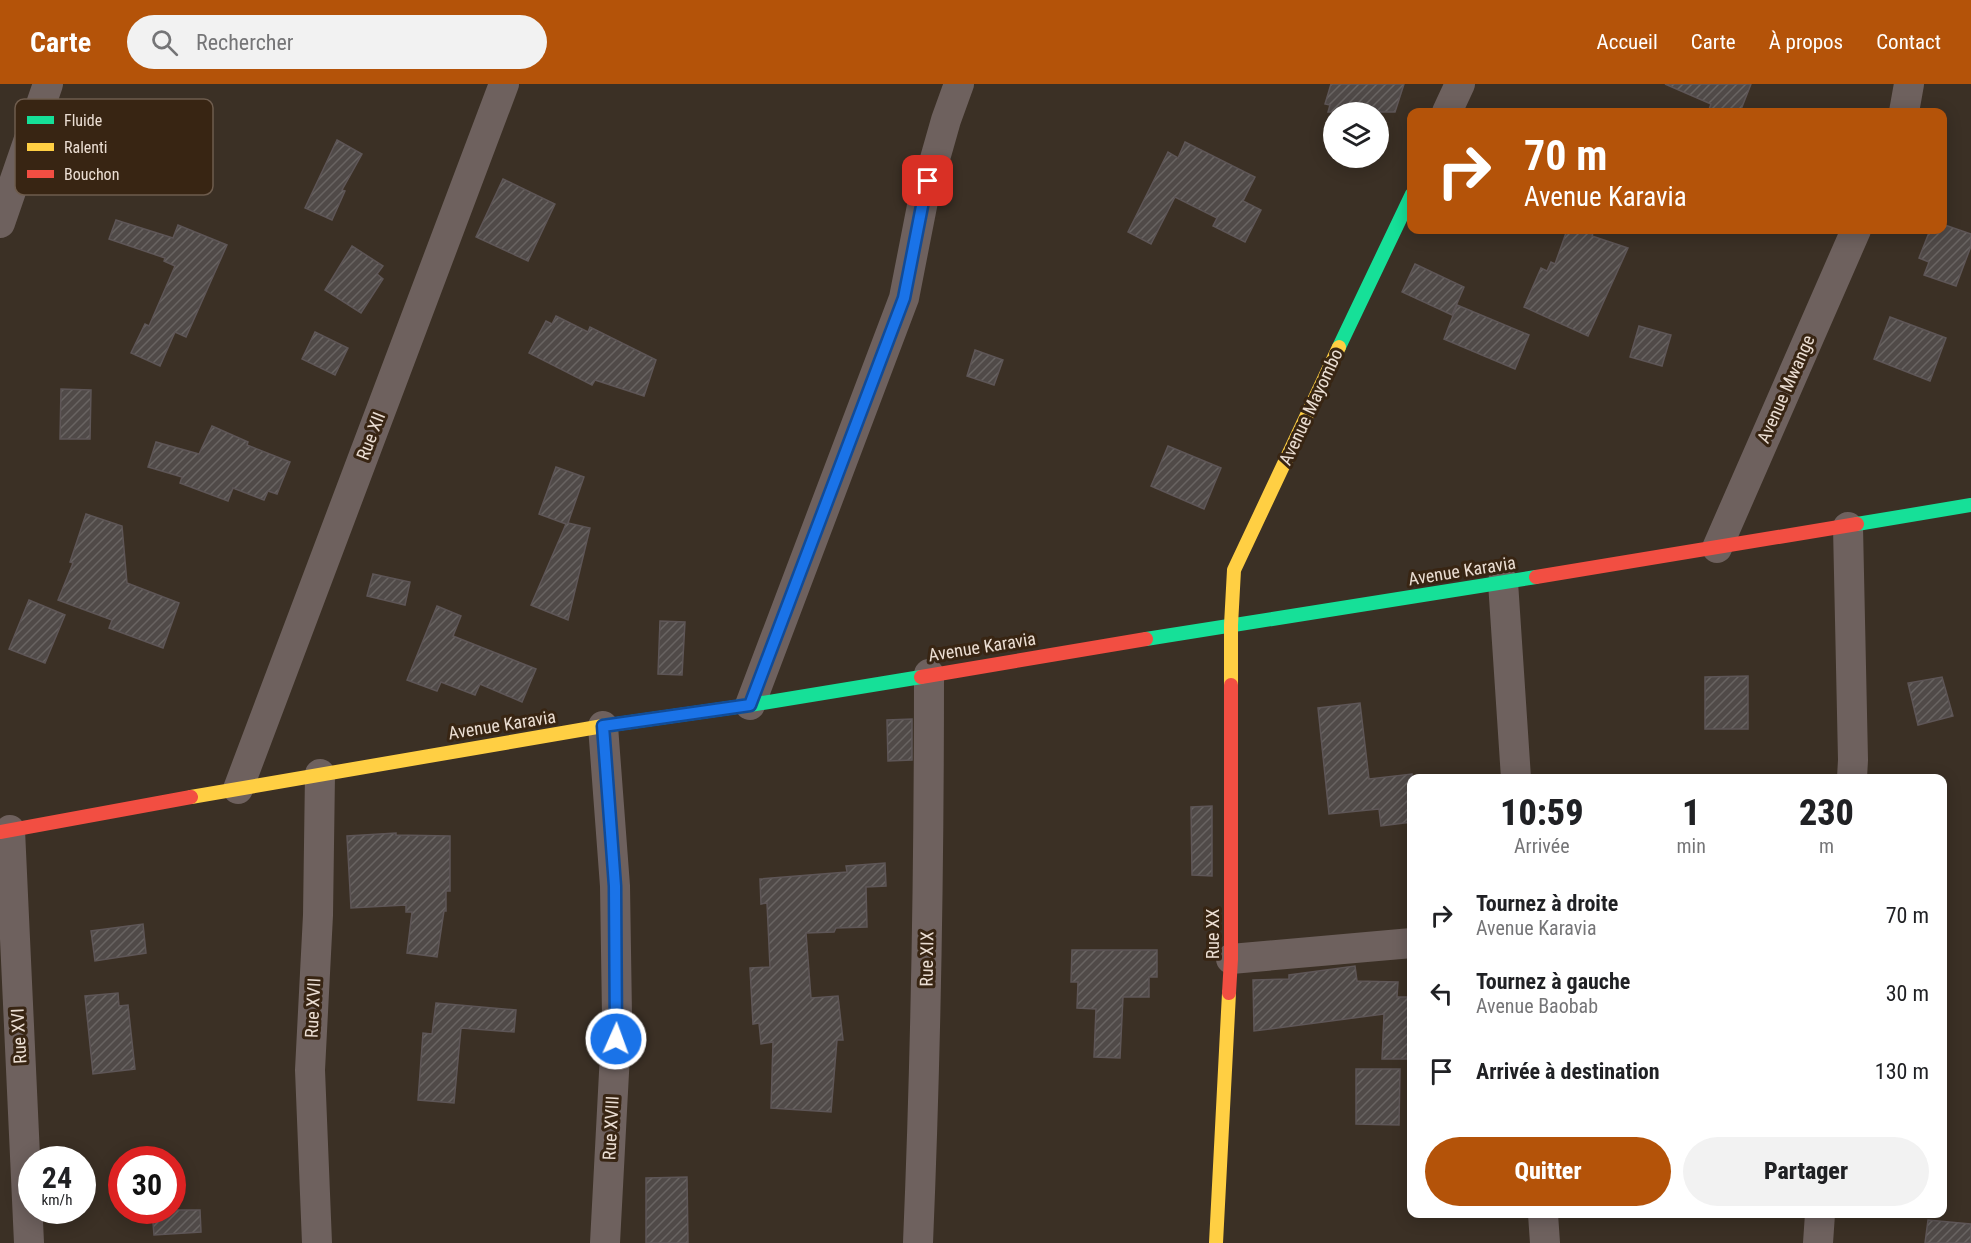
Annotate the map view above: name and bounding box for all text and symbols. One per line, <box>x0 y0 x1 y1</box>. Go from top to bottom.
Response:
search box <box>127 15 547 69</box>
text: Carte <box>30 26 91 59</box>
icon: search <box>148 26 181 59</box>
text: Rechercher <box>196 30 293 55</box>
text: Accueil <box>1597 30 1658 54</box>
text: Carte <box>1691 30 1736 54</box>
text: À propos <box>1769 30 1843 54</box>
text: Contact <box>1876 30 1941 54</box>
legend <box>15 99 213 195</box>
map controls <box>1323 102 1389 168</box>
button: layers <box>1323 102 1389 168</box>
text: Fluide <box>64 111 102 130</box>
text: 70 m <box>1524 131 1607 180</box>
icon: right <box>1425 132 1503 210</box>
text: Ralenti <box>64 138 107 157</box>
pin <box>902 155 953 206</box>
icon: arrive <box>911 164 944 197</box>
text: Bouchon <box>64 165 119 184</box>
text: Avenue Karavia <box>1524 181 1687 213</box>
street label: Avenue Mwange <box>1752 332 1819 446</box>
street label: Avenue Mayombo <box>1274 345 1347 468</box>
street label: Rue XII <box>352 409 389 463</box>
street label: Avenue Karavia <box>1407 552 1517 589</box>
street label: Avenue Karavia <box>927 628 1037 665</box>
street label: Avenue Karavia <box>447 706 557 743</box>
text: 10:59 <box>1500 792 1583 834</box>
text: 1 <box>1682 792 1700 834</box>
text: 230 <box>1799 792 1854 834</box>
text: Arrivée <box>1514 834 1570 858</box>
text: min <box>1677 834 1706 858</box>
text: m <box>1819 834 1834 858</box>
text: Tournez à droite <box>1476 891 1618 916</box>
icon: right <box>1425 899 1458 932</box>
text: 70 m <box>1886 903 1929 928</box>
street label: Rue XX <box>1202 909 1223 959</box>
text: Avenue Karavia <box>1476 916 1597 940</box>
street label: Rue XIX <box>916 931 937 987</box>
text: Tournez à gauche <box>1476 969 1630 994</box>
street label: Rue XVII <box>300 977 325 1038</box>
icon: left <box>1425 977 1458 1010</box>
text: 30 m <box>1886 981 1929 1006</box>
text: Avenue Baobab <box>1476 994 1598 1018</box>
position arrow <box>584 1007 648 1071</box>
street label: Rue XVI <box>7 1008 30 1064</box>
icon: arrive <box>1425 1055 1458 1088</box>
text: Arrivée à destination <box>1476 1059 1660 1084</box>
text: 130 m <box>1875 1059 1929 1084</box>
street label: Rue XVIII <box>598 1095 623 1161</box>
button: Quitter <box>1425 1137 1671 1206</box>
button: Partager <box>1683 1137 1929 1206</box>
speed limit sign: 30 <box>108 1146 186 1224</box>
text: 24 <box>42 1160 72 1195</box>
text: km/h <box>42 1191 72 1209</box>

